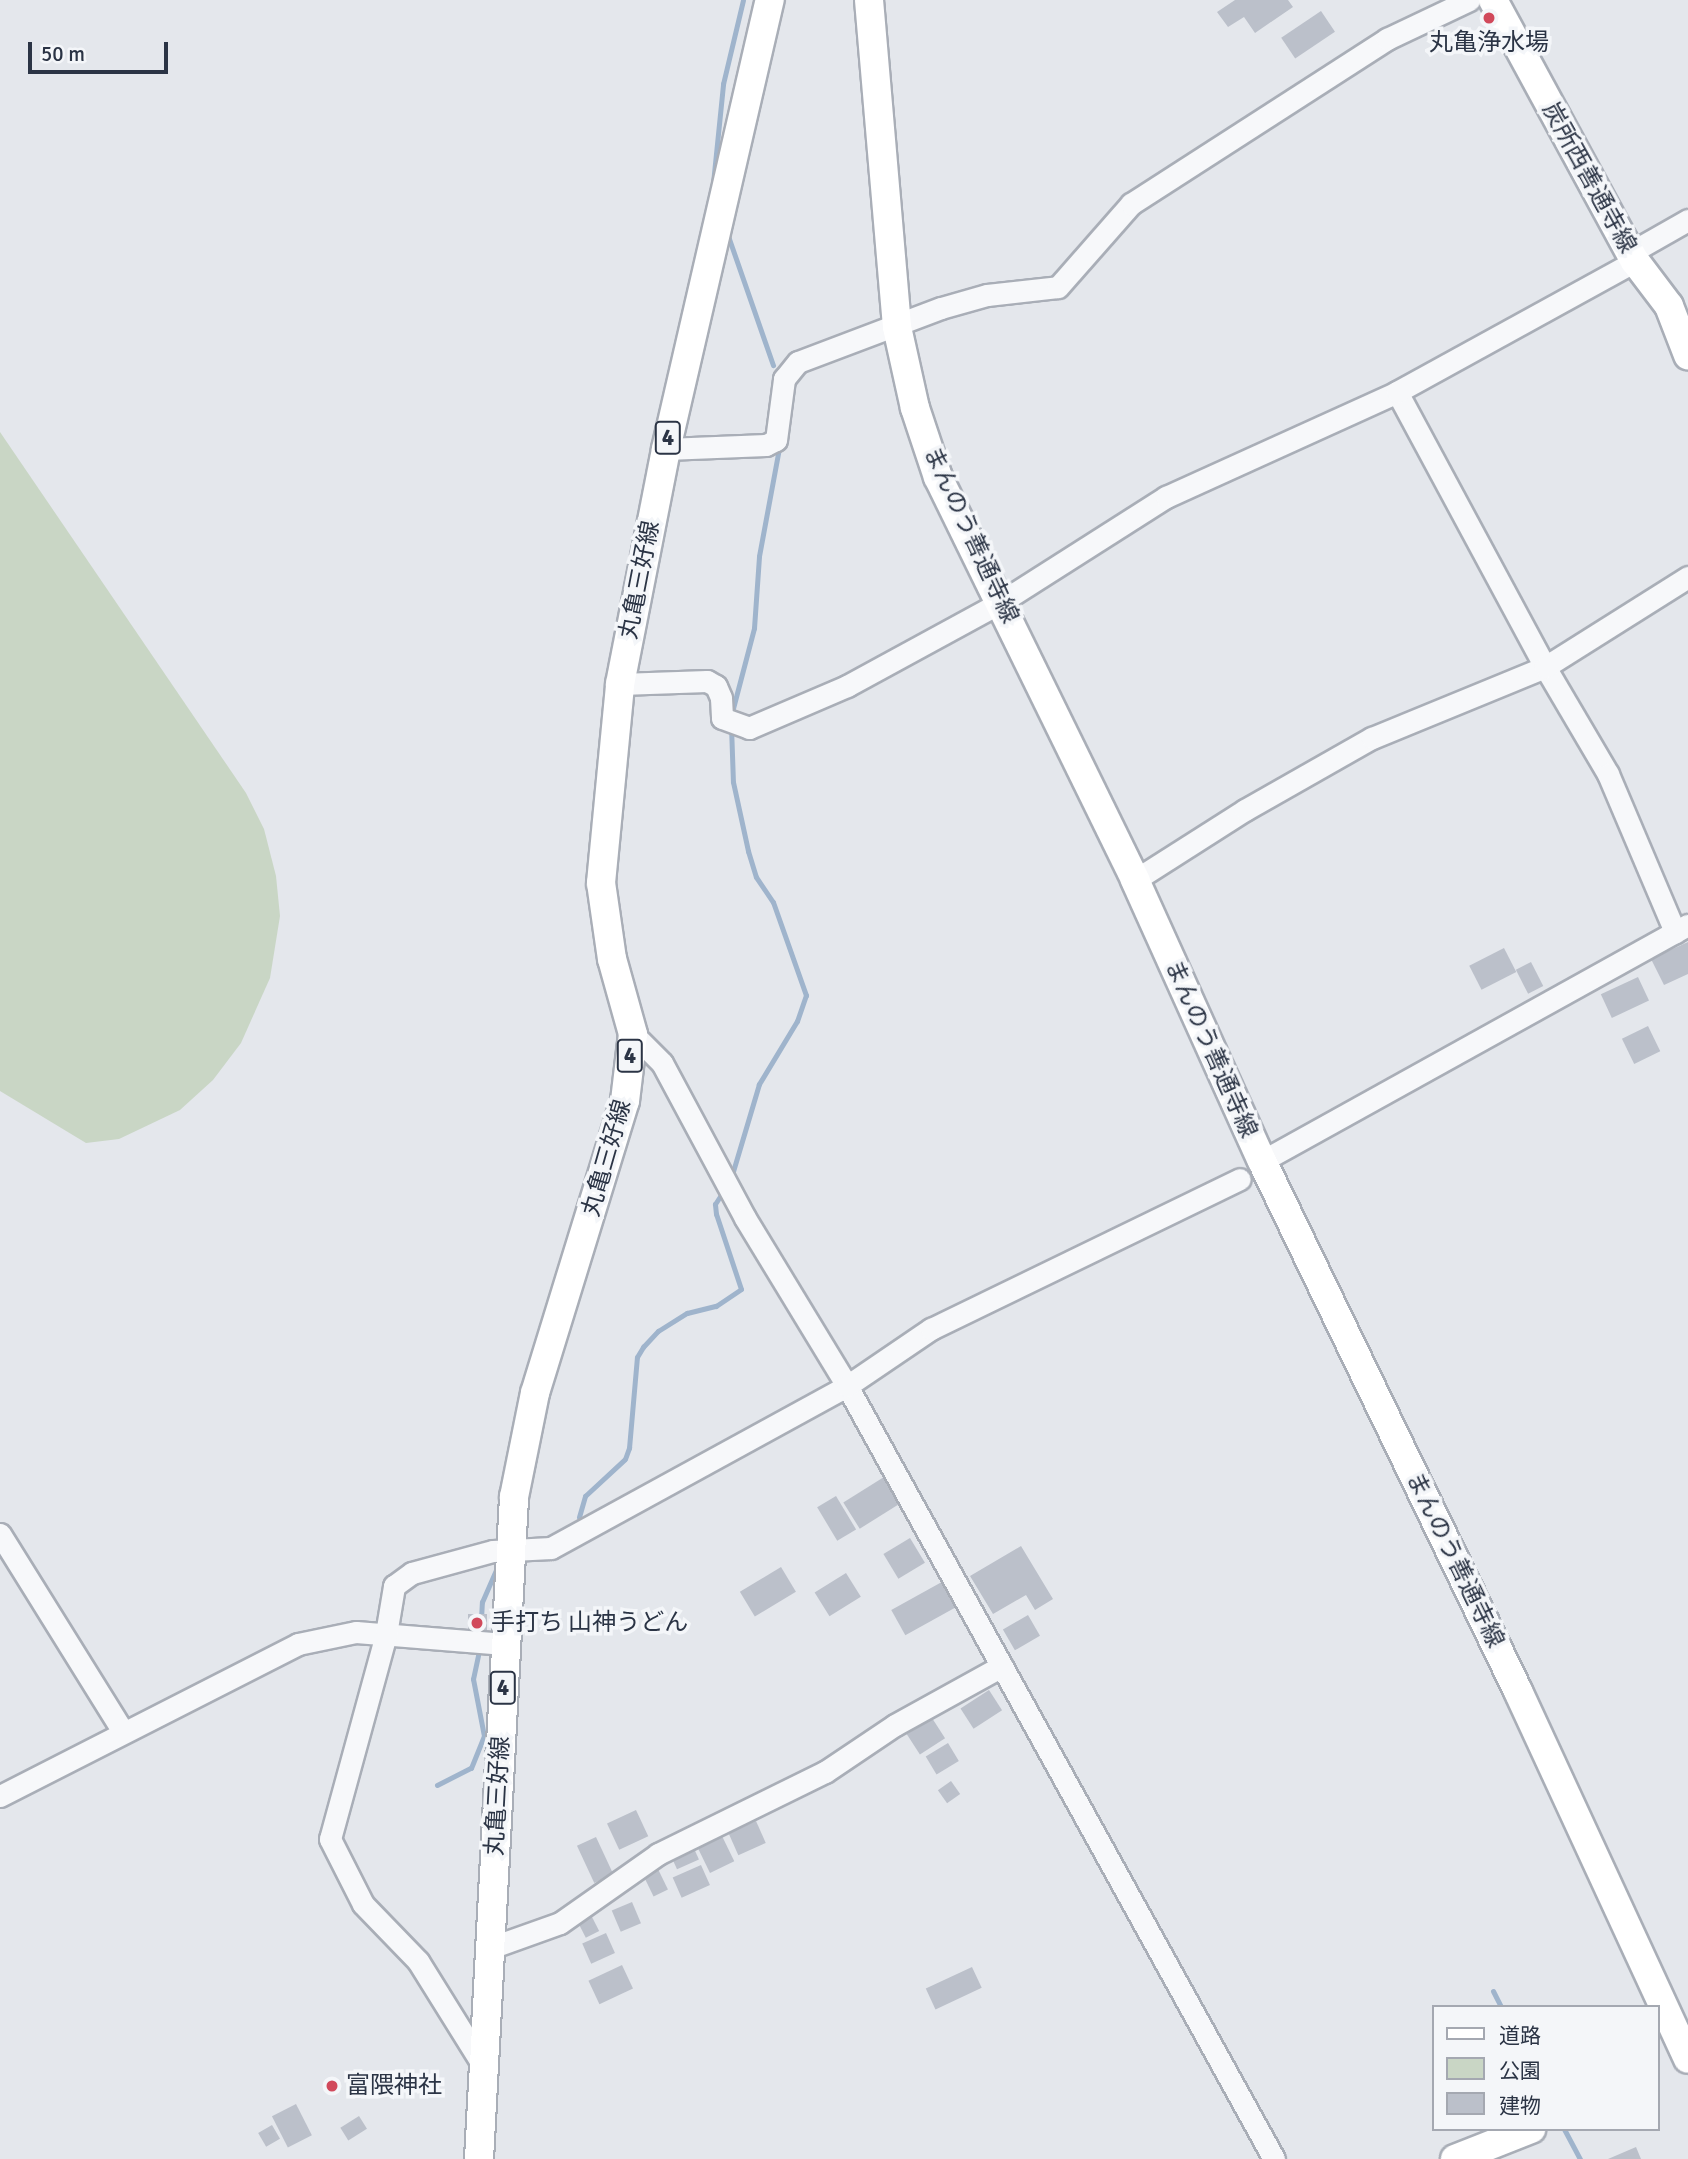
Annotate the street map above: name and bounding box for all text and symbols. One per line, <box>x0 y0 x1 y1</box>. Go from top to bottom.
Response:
marker: 丸亀浄水場 <box>1481 10 1497 26</box>
scale bar <box>32 28 172 72</box>
place label: 丸亀浄水場 <box>1429 29 1549 57</box>
text: 50 m <box>41 41 85 67</box>
street label: 炭所西善通寺線 <box>1536 98 1642 258</box>
road number: 4 <box>654 418 682 458</box>
street label: まんのう善通寺線 <box>917 442 1025 628</box>
street label: 丸亀三好線 <box>614 518 666 642</box>
street label: まんのう善通寺線 <box>1159 955 1263 1143</box>
road number: 4 <box>616 1036 644 1076</box>
street label: 丸亀三好線 <box>577 1096 637 1220</box>
street label: まんのう善通寺線 <box>1400 1467 1510 1653</box>
place label: 手打ち 山神うどん <box>491 1609 688 1637</box>
marker: 手打ち 山神うどん <box>469 1615 485 1631</box>
road number: 4 <box>489 1668 517 1708</box>
street label: 丸亀三好線 <box>480 1735 516 1857</box>
legend <box>1432 2005 1660 2131</box>
text: 道路 <box>1499 2023 1541 2049</box>
text: 公園 <box>1499 2058 1541 2084</box>
place label: 富隈神社 <box>346 2072 442 2100</box>
marker: 富隈神社 <box>324 2078 340 2094</box>
text: 建物 <box>1499 2093 1541 2119</box>

